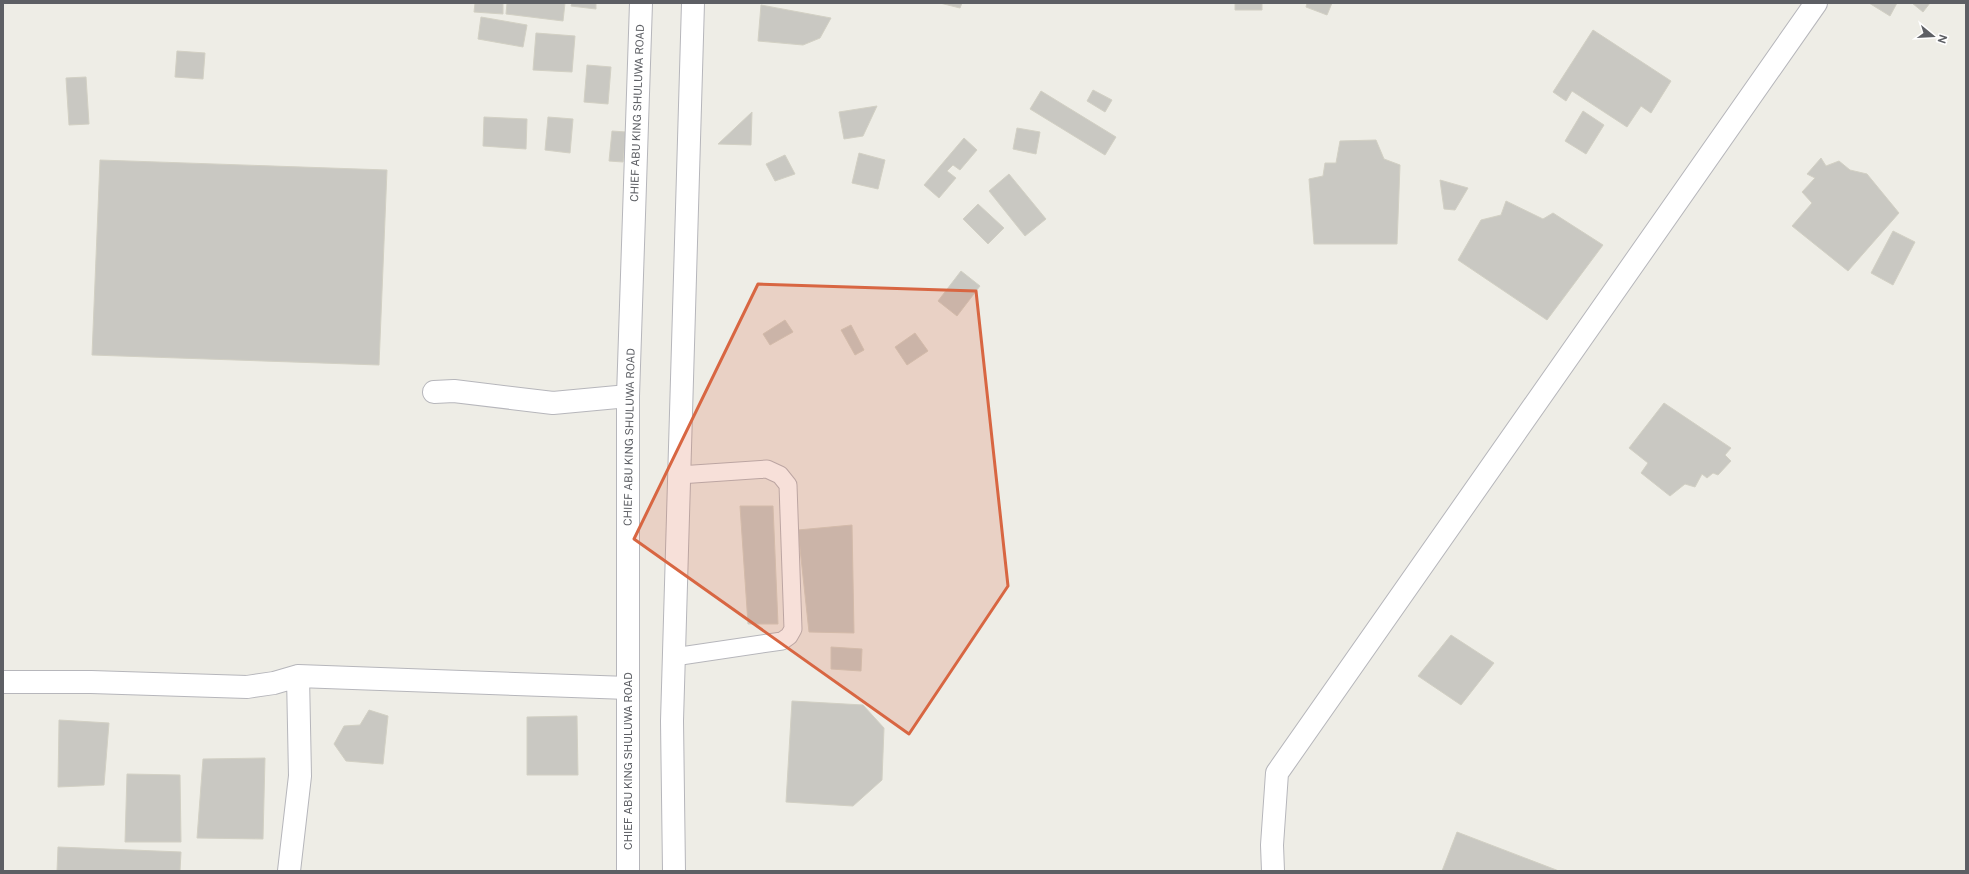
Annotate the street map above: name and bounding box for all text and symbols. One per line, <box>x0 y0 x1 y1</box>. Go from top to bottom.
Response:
north arrow <box>1913 16 1953 56</box>
street label: CHIEF ABU KING SHULUWA ROAD <box>628 24 646 202</box>
text: N <box>1935 33 1950 45</box>
street label: CHIEF ABU KING SHULUWA ROAD <box>621 348 637 526</box>
street label: CHIEF ABU KING SHULUWA ROAD <box>622 672 634 850</box>

